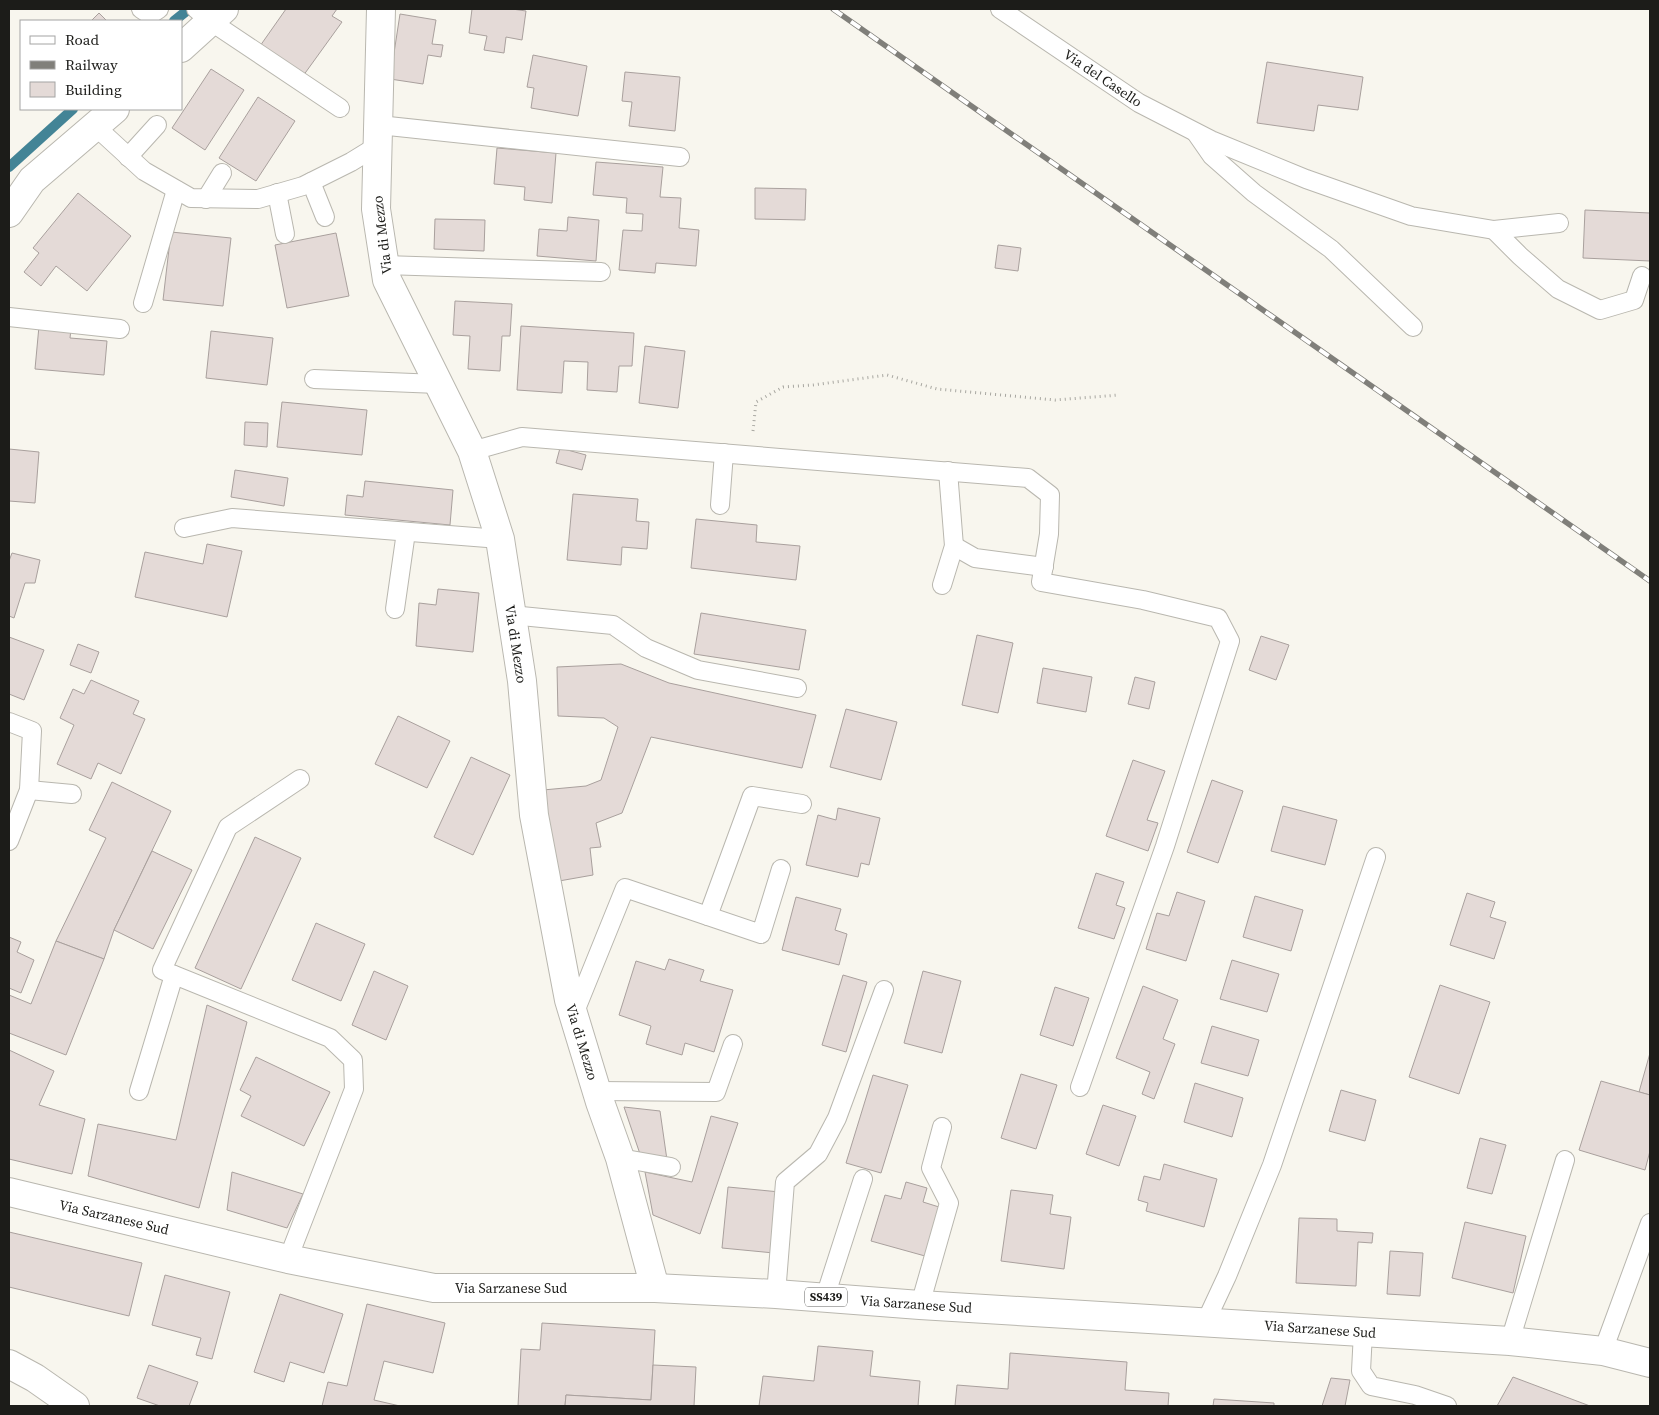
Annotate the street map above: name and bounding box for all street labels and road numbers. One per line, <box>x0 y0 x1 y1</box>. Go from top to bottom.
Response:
street label: Via del Casello <box>1060 44 1147 112</box>
street label: Via di Mezzo <box>367 194 397 275</box>
street label: Via di Mezzo <box>500 603 532 685</box>
street label: Via di Mezzo <box>561 1001 603 1083</box>
street label: Via Sarzanese Sud <box>57 1195 171 1239</box>
street label: Via Sarzanese Sud <box>455 1278 567 1298</box>
road number: SS439 <box>805 1288 847 1306</box>
street label: Via Sarzanese Sud <box>859 1290 973 1318</box>
street label: Via Sarzanese Sud <box>1263 1315 1377 1343</box>

